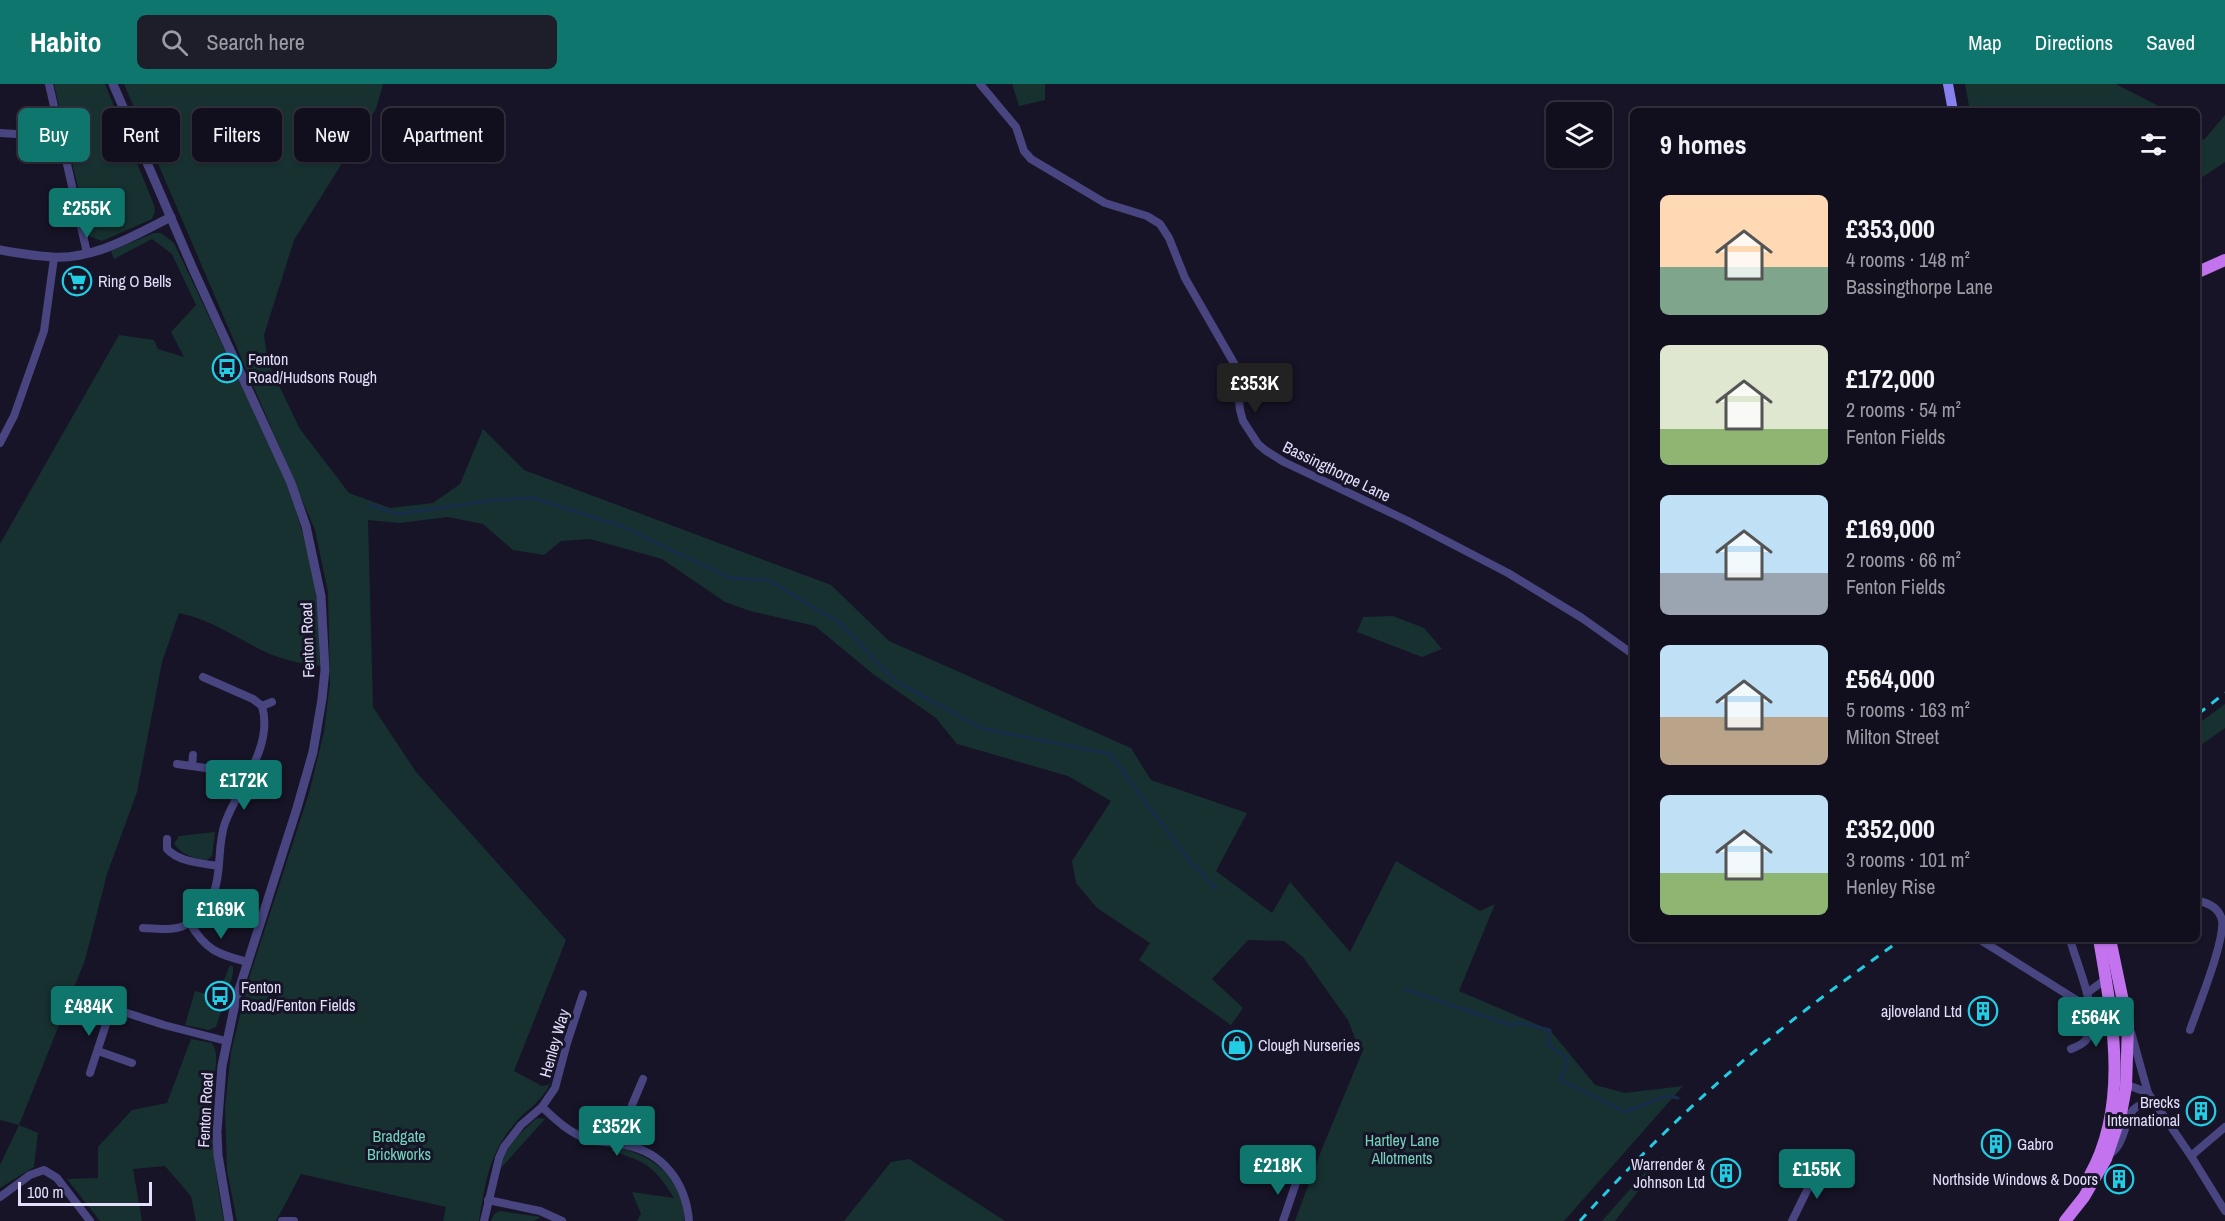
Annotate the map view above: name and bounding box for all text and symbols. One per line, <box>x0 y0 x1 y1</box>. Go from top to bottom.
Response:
search box <box>137 15 557 69</box>
text: Habito <box>30 23 101 61</box>
icon: search <box>158 26 191 59</box>
text: Search here <box>206 27 305 57</box>
text: Map <box>1968 28 2002 57</box>
text: Directions <box>2035 28 2113 57</box>
text: Saved <box>2146 28 2195 57</box>
map controls <box>1546 102 1612 168</box>
button: layers <box>1546 102 1612 168</box>
chip: Buy <box>18 108 90 162</box>
chip: Rent <box>102 108 180 162</box>
chip: Filters <box>192 108 282 162</box>
chip: New <box>294 108 370 162</box>
chip: Apartment <box>382 108 504 162</box>
text: 9 homes <box>1660 127 1747 162</box>
icon: filters <box>2137 128 2170 161</box>
pin: £255K <box>45 188 129 239</box>
text: £255K <box>63 194 111 221</box>
text: £353,000 <box>1846 211 1935 246</box>
icon: home <box>1708 219 1780 291</box>
text: 4 rooms · 148 m² <box>1846 246 1970 273</box>
supermarket icon: Ring O Bells <box>61 265 93 297</box>
place label: Ring O Bells <box>98 270 172 292</box>
text: Bassingthorpe Lane <box>1846 273 1993 300</box>
place label: Fenton Road/Hudsons Rough <box>248 348 377 388</box>
bus stop icon: Fenton Road/Hudsons Rough <box>211 352 243 384</box>
text: £172,000 <box>1846 361 1935 396</box>
pin: £353K <box>1213 363 1297 414</box>
text: £353K <box>1231 369 1279 396</box>
icon: home <box>1708 369 1780 441</box>
text: 2 rooms · 54 m² <box>1846 396 1961 423</box>
text: Fenton Fields <box>1846 423 1945 450</box>
street label: Bassingthorpe Lane <box>1279 435 1395 507</box>
text: £169,000 <box>1846 511 1935 546</box>
icon: home <box>1708 519 1780 591</box>
text: 2 rooms · 66 m² <box>1846 546 1961 573</box>
text: Fenton Fields <box>1846 573 1945 600</box>
street label: Fenton Road <box>295 602 319 678</box>
text: £564,000 <box>1846 661 1935 696</box>
icon: home <box>1708 669 1780 741</box>
text: 5 rooms · 163 m² <box>1846 696 1970 723</box>
text: Milton Street <box>1846 723 1939 750</box>
pin: £172K <box>202 760 286 811</box>
text: £172K <box>220 766 268 793</box>
text: £352,000 <box>1846 811 1935 846</box>
icon: home <box>1708 819 1780 891</box>
text: 3 rooms · 101 m² <box>1846 846 1970 873</box>
text: Henley Rise <box>1846 873 1935 900</box>
pin: £169K <box>179 889 263 940</box>
text: £169K <box>197 895 245 922</box>
place label: Fenton Road/Fenton Fields <box>241 976 356 1016</box>
bus stop icon: Fenton Road/Fenton Fields <box>204 980 236 1012</box>
pin: £484K <box>47 986 131 1037</box>
text: £484K <box>65 992 113 1019</box>
building icon: ajloveland Ltd <box>1967 995 1999 1027</box>
pin: £564K <box>2054 997 2138 1048</box>
place label: ajloveland Ltd <box>1881 1000 1962 1022</box>
text: £564K <box>2072 1003 2120 1030</box>
street label: Henley Way <box>534 1006 574 1080</box>
shop icon: Clough Nurseries <box>1221 1029 1253 1061</box>
place label: Clough Nurseries <box>1258 1034 1360 1056</box>
street label: Fenton Road <box>192 1072 218 1148</box>
place label: Brecks International <box>2107 1091 2180 1131</box>
building icon: Brecks International <box>2185 1095 2217 1127</box>
pin: £352K <box>575 1106 659 1157</box>
text: £352K <box>593 1112 641 1139</box>
park label: Bradgate Brickworks <box>367 1125 431 1165</box>
building icon: Gabro <box>1980 1128 2012 1160</box>
park label: Hartley Lane Allotments <box>1365 1129 1439 1169</box>
place label: Gabro <box>2017 1133 2053 1155</box>
pin: £218K <box>1236 1145 1320 1196</box>
pin: £155K <box>1775 1149 1859 1200</box>
text: £218K <box>1254 1151 1302 1178</box>
place label: Warrender & Johnson Ltd <box>1631 1153 1705 1193</box>
text: £155K <box>1793 1155 1841 1182</box>
building icon: Warrender & Johnson Ltd <box>1710 1157 1742 1189</box>
building icon: Northside Windows & Doors <box>2103 1163 2135 1195</box>
place label: Northside Windows & Doors <box>1932 1168 2098 1190</box>
scale bar <box>18 1179 152 1206</box>
text: 100 m <box>27 1181 63 1203</box>

